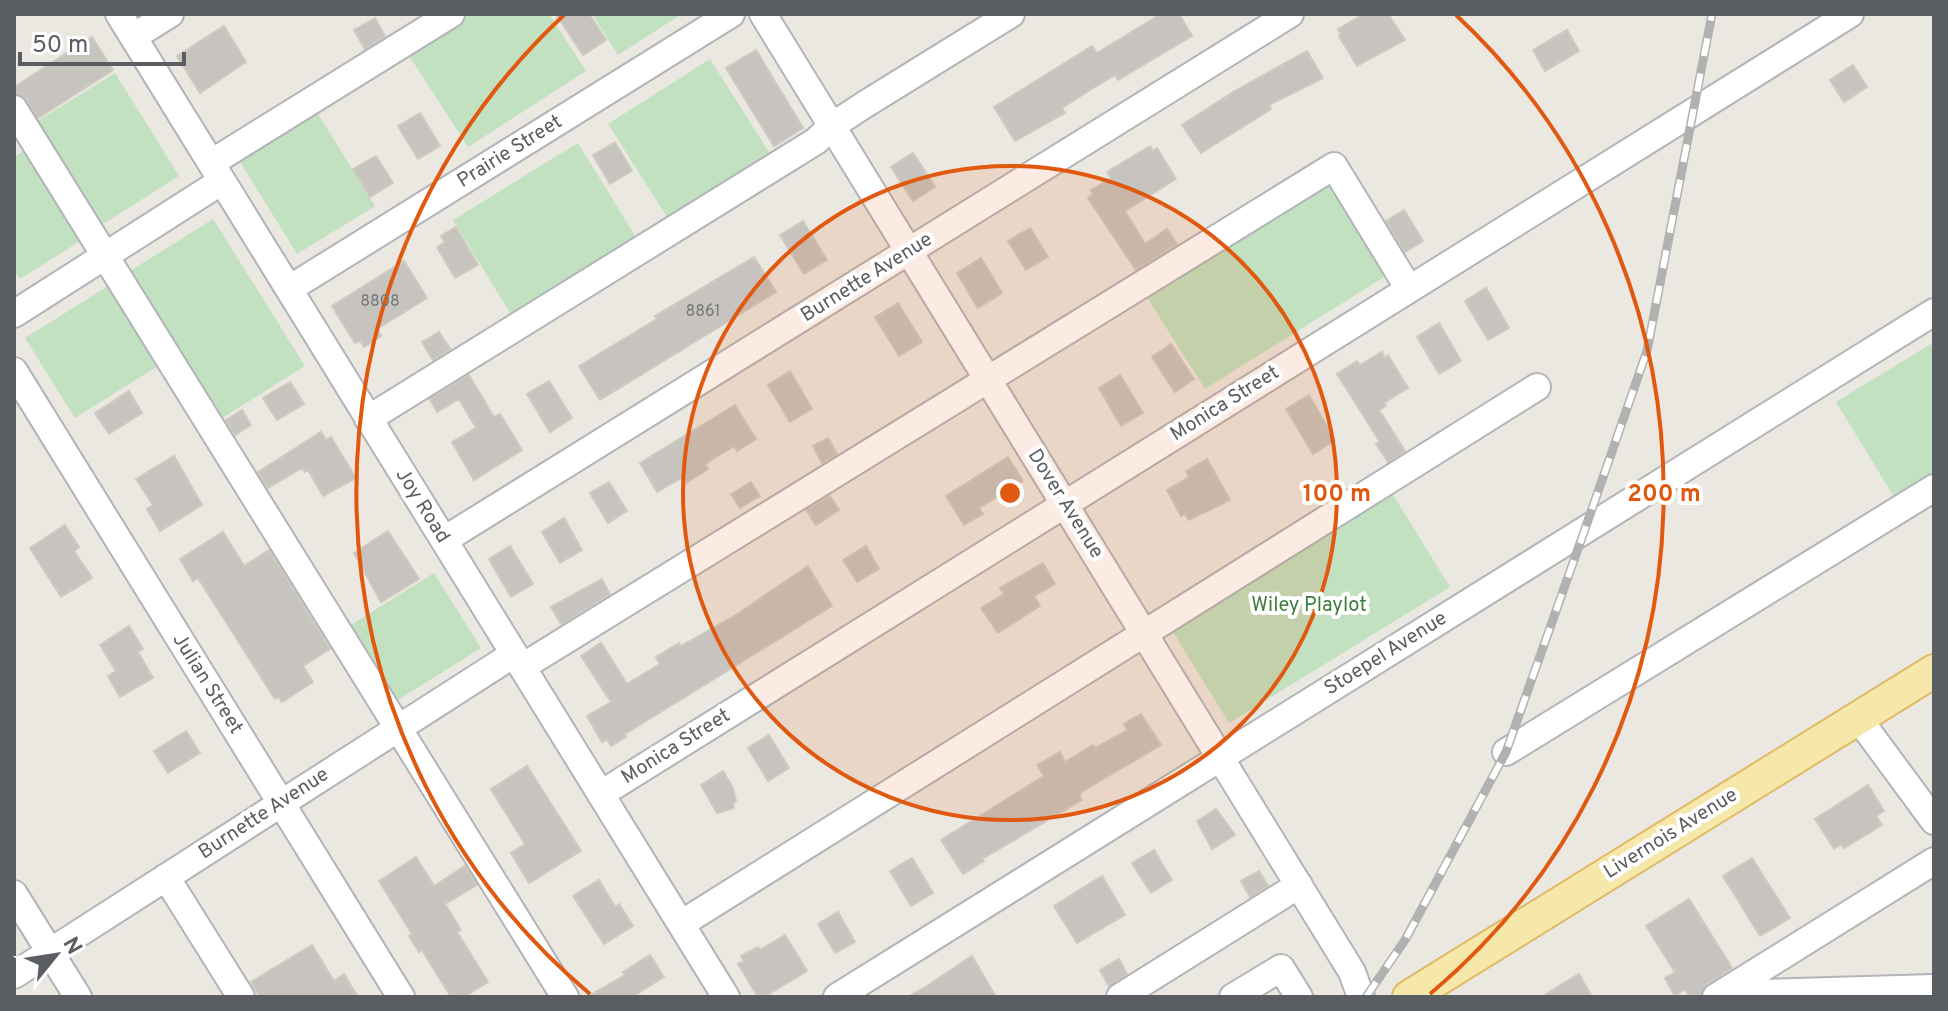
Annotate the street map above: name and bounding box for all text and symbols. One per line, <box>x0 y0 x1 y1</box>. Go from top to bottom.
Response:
scale bar <box>20 16 184 66</box>
text: 50 m <box>32 31 88 61</box>
street label: Prairie Street <box>453 109 567 195</box>
street label: Burnette Avenue <box>796 227 938 329</box>
house number: 8808 <box>360 292 400 312</box>
house number: 8861 <box>685 302 721 322</box>
street label: Monica Street <box>1166 360 1284 448</box>
street label: Dover Avenue <box>1021 444 1109 564</box>
street label: Joy Road <box>389 464 455 548</box>
centre of rings <box>996 479 1024 507</box>
text: 100 m <box>1303 480 1371 510</box>
text: 200 m <box>1627 480 1701 510</box>
park label: Wiley Playlot <box>1251 593 1367 619</box>
street label: Stoepel Avenue <box>1320 606 1452 702</box>
street label: Julian Street <box>166 629 248 739</box>
street label: Monica Street <box>617 703 735 791</box>
street label: Burnette Avenue <box>194 762 334 866</box>
street label: Livernois Avenue <box>1599 782 1743 886</box>
north arrow <box>16 915 96 995</box>
text: N <box>56 933 87 960</box>

